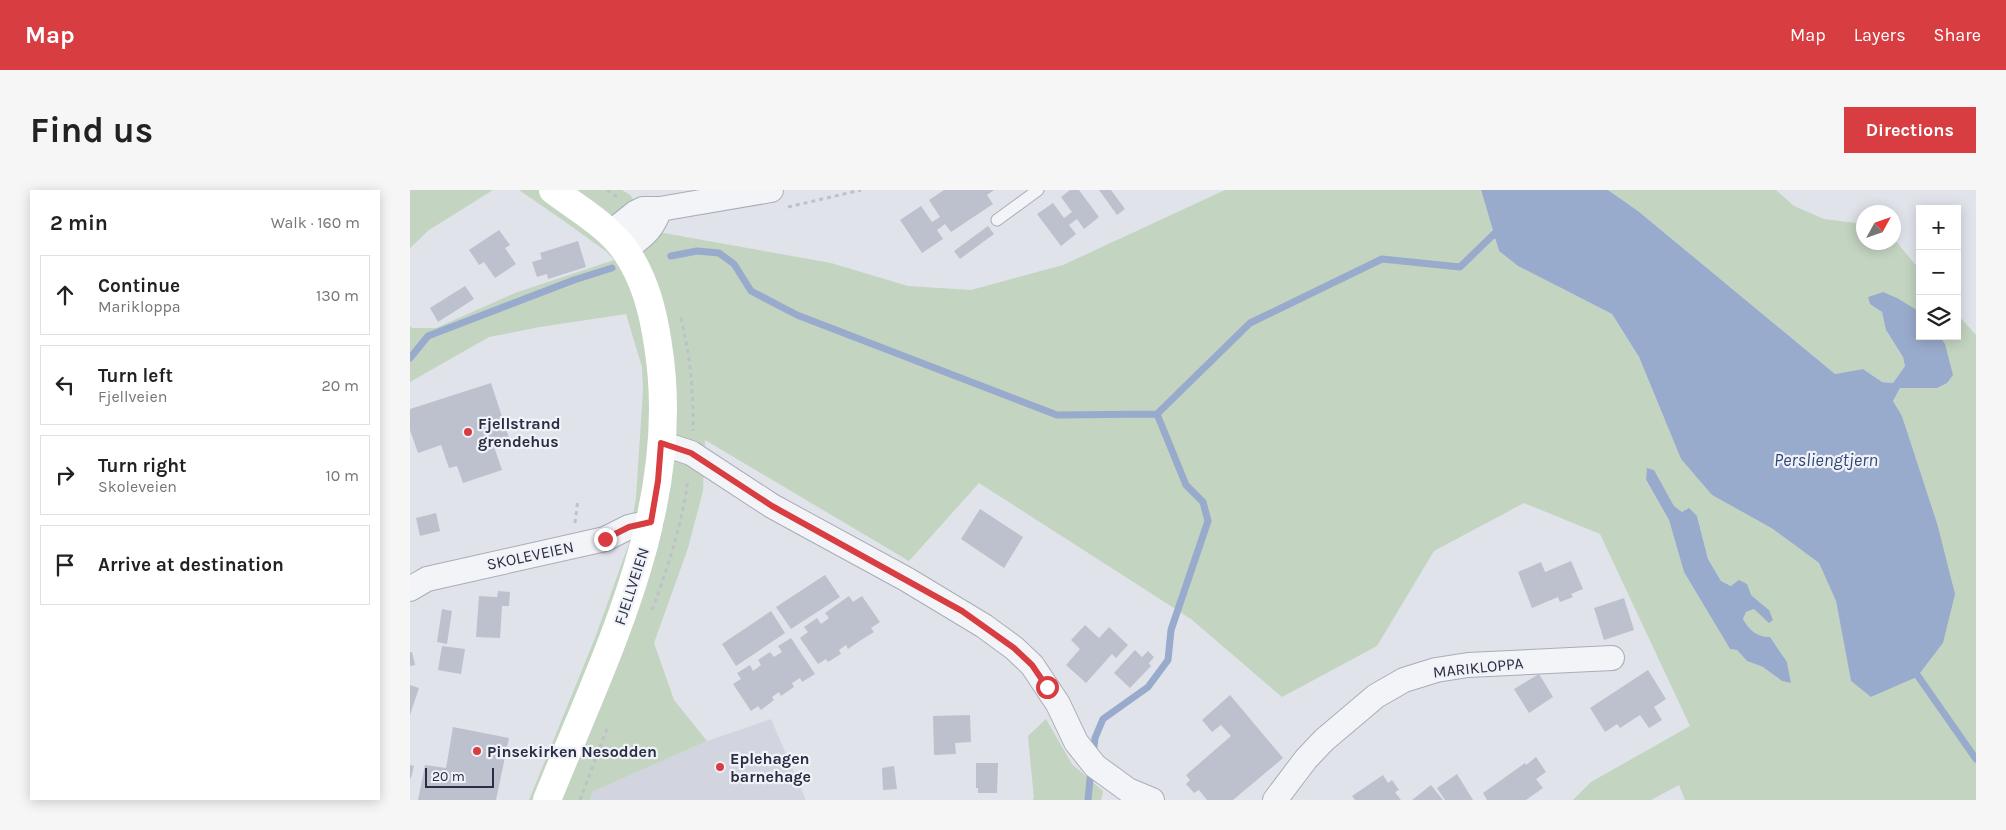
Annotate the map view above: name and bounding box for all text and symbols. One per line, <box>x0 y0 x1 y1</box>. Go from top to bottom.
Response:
text: Map <box>25 21 75 49</box>
text: Map <box>1790 24 1826 46</box>
text: Layers <box>1854 24 1906 46</box>
text: Share <box>1934 24 1981 46</box>
button: Directions <box>1844 107 1976 153</box>
text: Find us <box>30 110 153 151</box>
north arrow <box>1856 205 1901 250</box>
map controls <box>1916 205 1961 340</box>
button: + <box>1916 205 1961 250</box>
text: 2 min <box>50 211 108 235</box>
text: Walk · 160 m <box>271 213 360 232</box>
button: − <box>1916 250 1961 295</box>
text: Continue <box>98 275 180 297</box>
icon: ahead <box>51 281 79 309</box>
text: 130 m <box>316 286 359 305</box>
button: layers <box>1916 295 1961 340</box>
text: Marikloppa <box>98 297 181 316</box>
text: Turn left <box>98 365 173 387</box>
icon: left <box>51 371 79 399</box>
text: 20 m <box>321 376 359 395</box>
text: Fjellveien <box>98 387 167 406</box>
place label: Fjellstrand grendehus <box>478 414 561 451</box>
marker: Fjellstrand grendehus <box>462 426 474 438</box>
water label: Persliengtjern <box>1774 449 1878 471</box>
text: Turn right <box>98 455 187 477</box>
icon: right <box>51 461 79 489</box>
text: 10 m <box>325 466 359 485</box>
text: Skoleveien <box>98 477 177 496</box>
route end <box>594 528 617 551</box>
street label: SKOLEVEIEN <box>485 537 575 574</box>
street label: FJELLVEIEN <box>610 545 653 627</box>
icon: arrive <box>51 551 79 579</box>
text: Arrive at destination <box>98 554 284 576</box>
street label: MARIKLOPPA <box>1432 653 1524 682</box>
route start <box>1036 676 1059 699</box>
place label: Pinsekirken Nesodden <box>487 742 657 761</box>
marker: Pinsekirken Nesodden <box>471 745 483 757</box>
place label: Eplehagen barnehage <box>730 749 811 786</box>
marker: Eplehagen barnehage <box>714 761 726 773</box>
scale bar <box>425 765 494 788</box>
text: 20 m <box>432 768 465 785</box>

